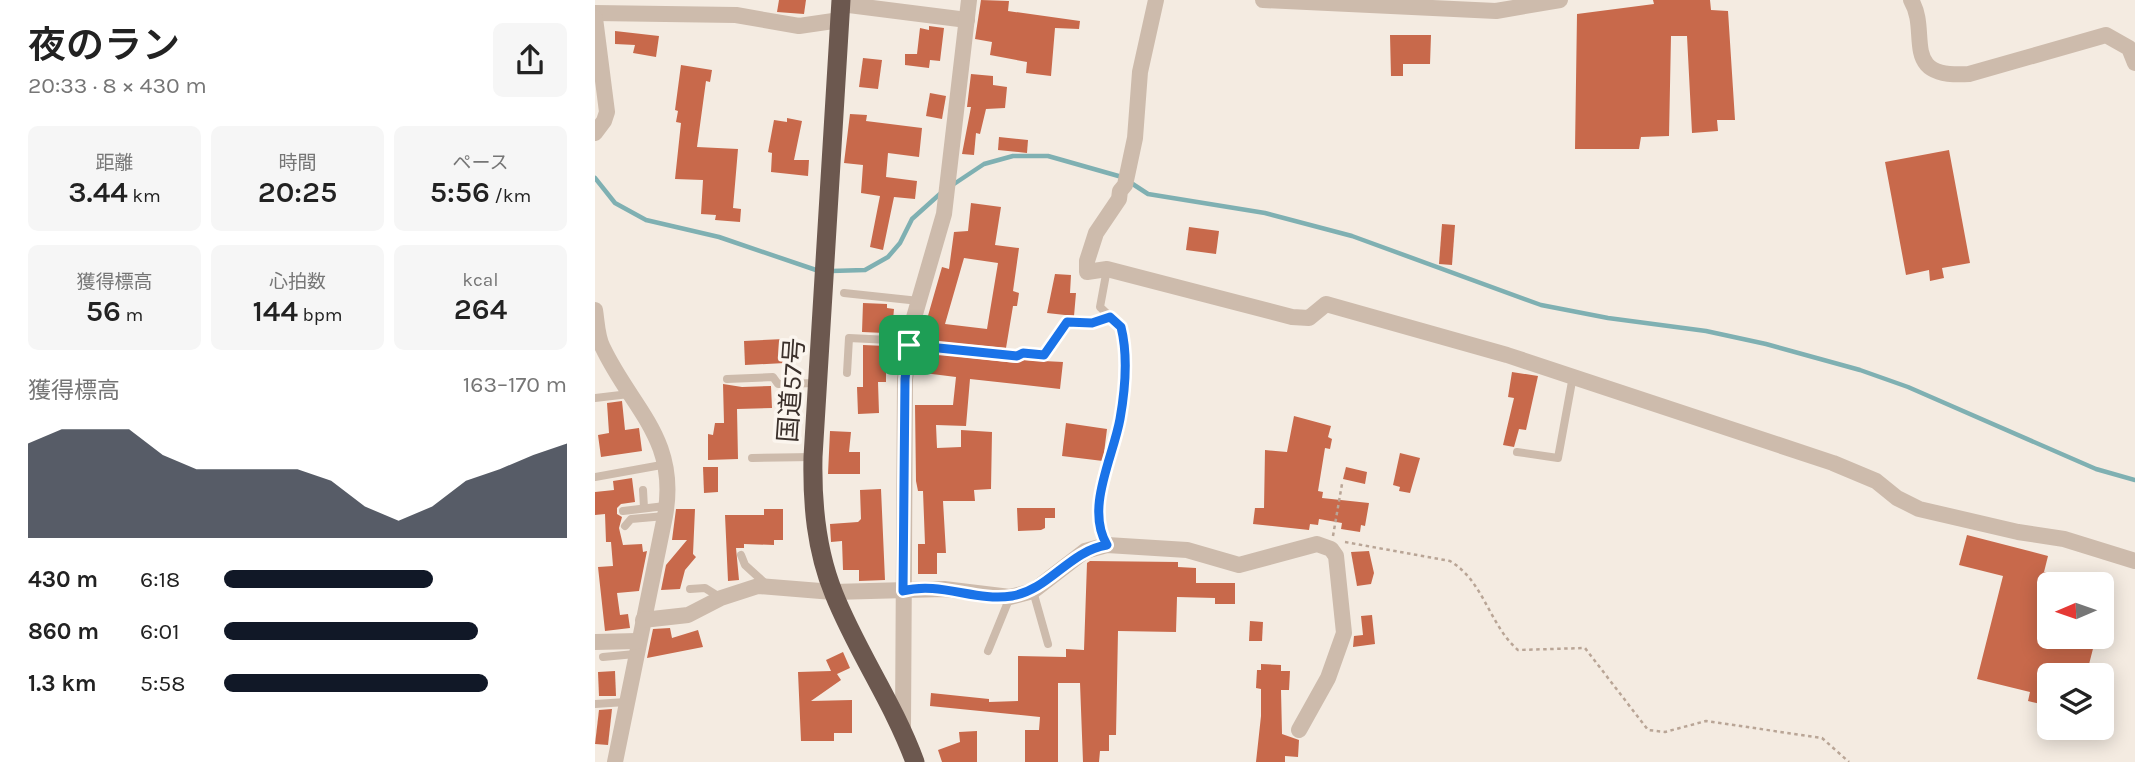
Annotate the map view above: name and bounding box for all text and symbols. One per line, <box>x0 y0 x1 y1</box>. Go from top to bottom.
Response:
text: 夜のラン <box>28 23 180 68</box>
button: share <box>493 23 567 97</box>
text: 20:33 · 8 × 430 m <box>28 72 207 99</box>
text: 距離 <box>95 152 134 174</box>
text: 時間 <box>278 152 317 174</box>
text: ペース <box>452 152 509 174</box>
text: 3.44 <box>68 174 128 210</box>
text: 20:25 <box>258 174 337 210</box>
text: 5:56 <box>430 174 490 210</box>
text: km <box>128 185 161 207</box>
text: /km <box>490 185 531 207</box>
text: kcal <box>462 269 499 291</box>
text: 獲得標高 <box>76 271 153 293</box>
text: 心拍数 <box>269 271 326 293</box>
text: 264 <box>454 291 507 327</box>
text: 56 <box>86 293 121 329</box>
text: 144 <box>252 293 298 329</box>
text: m <box>121 304 143 326</box>
text: bpm <box>298 304 343 326</box>
pin <box>879 315 939 375</box>
icon: arrive <box>890 326 928 364</box>
street label: 国道57号 <box>772 337 811 443</box>
text: 163–170 m <box>463 371 567 398</box>
text: 獲得標高 <box>28 377 120 404</box>
text: 430 m <box>28 566 98 593</box>
text: 6:18 <box>140 566 180 593</box>
north arrow <box>2037 572 2114 649</box>
map controls <box>2037 572 2114 740</box>
text: 860 m <box>28 618 99 645</box>
text: 6:01 <box>140 618 180 645</box>
button: layers <box>2037 663 2114 740</box>
text: 1.3 km <box>28 670 97 697</box>
text: 5:58 <box>140 670 185 697</box>

